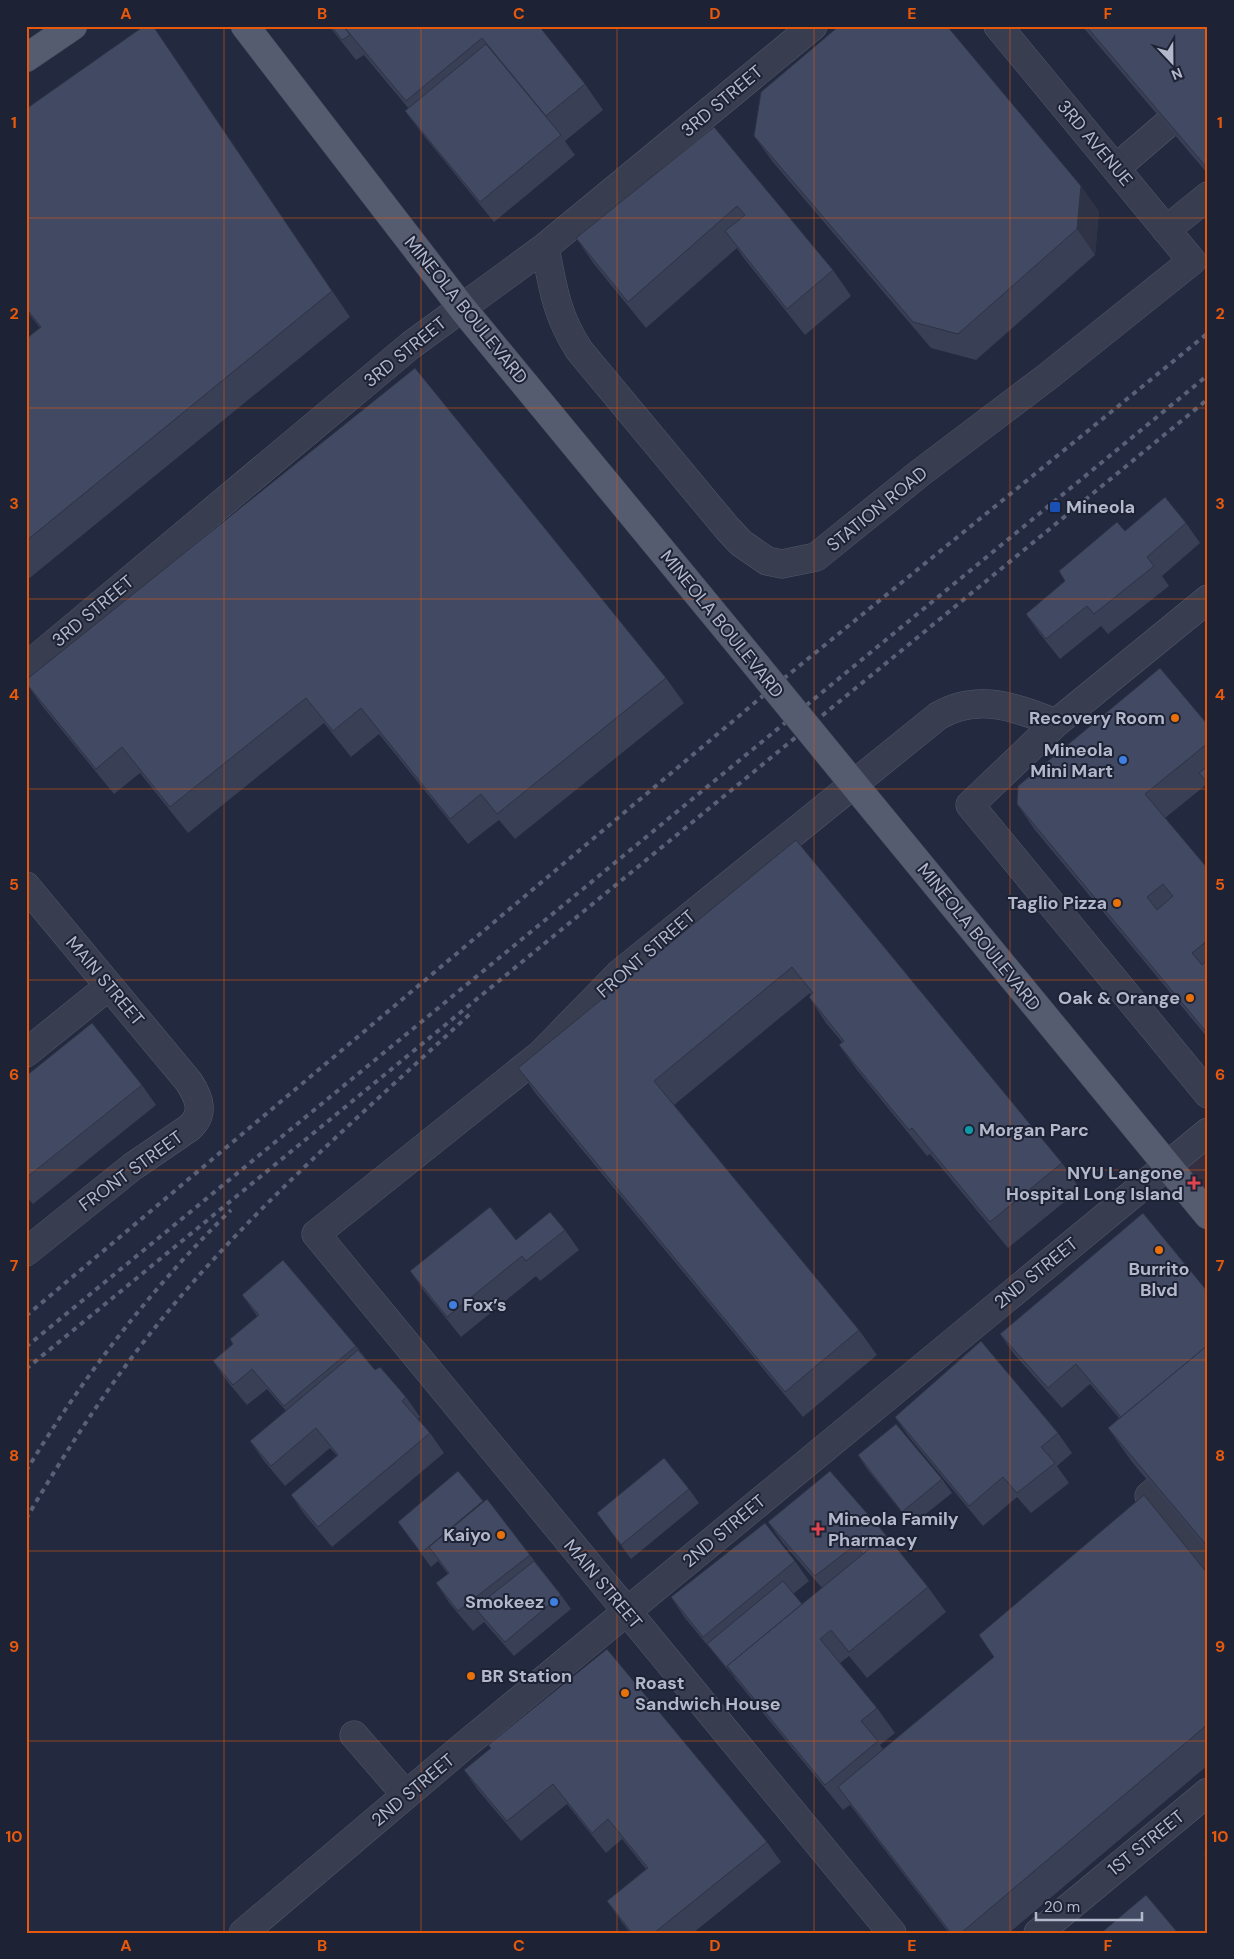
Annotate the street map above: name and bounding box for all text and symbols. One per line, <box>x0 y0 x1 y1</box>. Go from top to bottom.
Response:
text: A <box>120 3 132 24</box>
text: B <box>317 3 327 24</box>
text: C <box>513 3 525 24</box>
text: D <box>709 3 721 24</box>
text: E <box>907 3 917 24</box>
text: F <box>1104 3 1113 24</box>
north arrow <box>1146 38 1196 88</box>
street label: 3RD STREET <box>676 60 768 142</box>
text: N <box>1169 64 1185 84</box>
street label: 3RD AVENUE <box>1052 95 1138 191</box>
text: 1 <box>11 112 17 133</box>
text: 1 <box>1217 112 1223 133</box>
street label: MINEOLA BOULEVARD <box>399 231 533 389</box>
text: 2 <box>9 303 19 324</box>
text: 2 <box>1215 303 1225 324</box>
street label: 3RD STREET <box>359 311 451 393</box>
street label: STATION ROAD <box>822 461 932 557</box>
text: 3 <box>9 493 19 514</box>
text: 3 <box>1215 493 1225 514</box>
place label: Mineola <box>1066 495 1135 519</box>
marker: Mineola <box>1048 500 1062 514</box>
street label: MINEOLA BOULEVARD <box>655 545 789 703</box>
street label: 3RD STREET <box>47 570 139 652</box>
text: 4 <box>9 684 19 705</box>
text: 4 <box>1215 684 1225 705</box>
place label: Recovery Room <box>1029 706 1165 730</box>
marker: Recovery Room <box>1169 712 1181 724</box>
place label: Mineola Mini Mart <box>1030 738 1113 783</box>
marker: Mineola Mini Mart <box>1117 754 1129 766</box>
street label: MINEOLA BOULEVARD <box>912 858 1046 1016</box>
text: 5 <box>9 874 19 895</box>
text: 5 <box>1215 874 1225 895</box>
place label: Taglio Pizza <box>1007 891 1107 915</box>
marker: Taglio Pizza <box>1111 897 1123 909</box>
street label: FRONT STREET <box>592 905 700 1003</box>
street label: MAIN STREET <box>60 931 150 1031</box>
place label: Oak & Orange <box>1058 986 1180 1010</box>
marker: Oak & Orange <box>1184 992 1196 1004</box>
text: 6 <box>9 1064 19 1085</box>
text: 6 <box>1215 1064 1225 1085</box>
place label: Morgan Parc <box>979 1118 1089 1142</box>
marker: Morgan Parc <box>963 1124 975 1136</box>
street label: FRONT STREET <box>74 1125 188 1217</box>
place label: NYU Langone Hospital Long Island <box>1006 1161 1183 1206</box>
marker: NYU Langone Hospital Long Island <box>1187 1176 1201 1190</box>
street label: 2ND STREET <box>989 1232 1083 1314</box>
marker: Burrito Blvd <box>1153 1244 1165 1256</box>
text: 7 <box>10 1255 19 1276</box>
text: 7 <box>1216 1255 1225 1276</box>
place label: Burrito Blvd <box>1129 1257 1189 1302</box>
place label: Fox’s <box>463 1293 507 1317</box>
marker: Fox’s <box>447 1299 459 1311</box>
text: 8 <box>9 1445 19 1466</box>
text: 8 <box>1215 1445 1225 1466</box>
street label: 2ND STREET <box>677 1489 771 1573</box>
place label: Mineola Family Pharmacy <box>828 1507 959 1552</box>
place label: Kaiyo <box>443 1523 491 1547</box>
marker: Mineola Family Pharmacy <box>812 1523 824 1535</box>
marker: Kaiyo <box>495 1529 507 1541</box>
street label: MAIN STREET <box>558 1534 648 1634</box>
place label: Smokeez <box>465 1590 544 1614</box>
marker: Smokeez <box>548 1596 560 1608</box>
text: 9 <box>9 1636 19 1657</box>
text: 9 <box>1215 1636 1225 1657</box>
place label: BR Station <box>481 1664 572 1688</box>
marker: BR Station <box>465 1670 477 1682</box>
place label: Roast Sandwich House <box>635 1671 781 1716</box>
marker: Roast Sandwich House <box>619 1687 631 1699</box>
street label: 2ND STREET <box>366 1748 460 1832</box>
street label: 1ST STREET <box>1103 1805 1189 1881</box>
text: 10 <box>5 1826 23 1847</box>
text: 10 <box>1211 1826 1229 1847</box>
scale bar <box>1036 1889 1143 1921</box>
text: 20 m <box>1044 1897 1080 1917</box>
text: A <box>120 1935 132 1956</box>
text: B <box>317 1935 327 1956</box>
text: C <box>513 1935 525 1956</box>
text: D <box>709 1935 721 1956</box>
text: E <box>907 1935 917 1956</box>
text: F <box>1104 1935 1113 1956</box>

